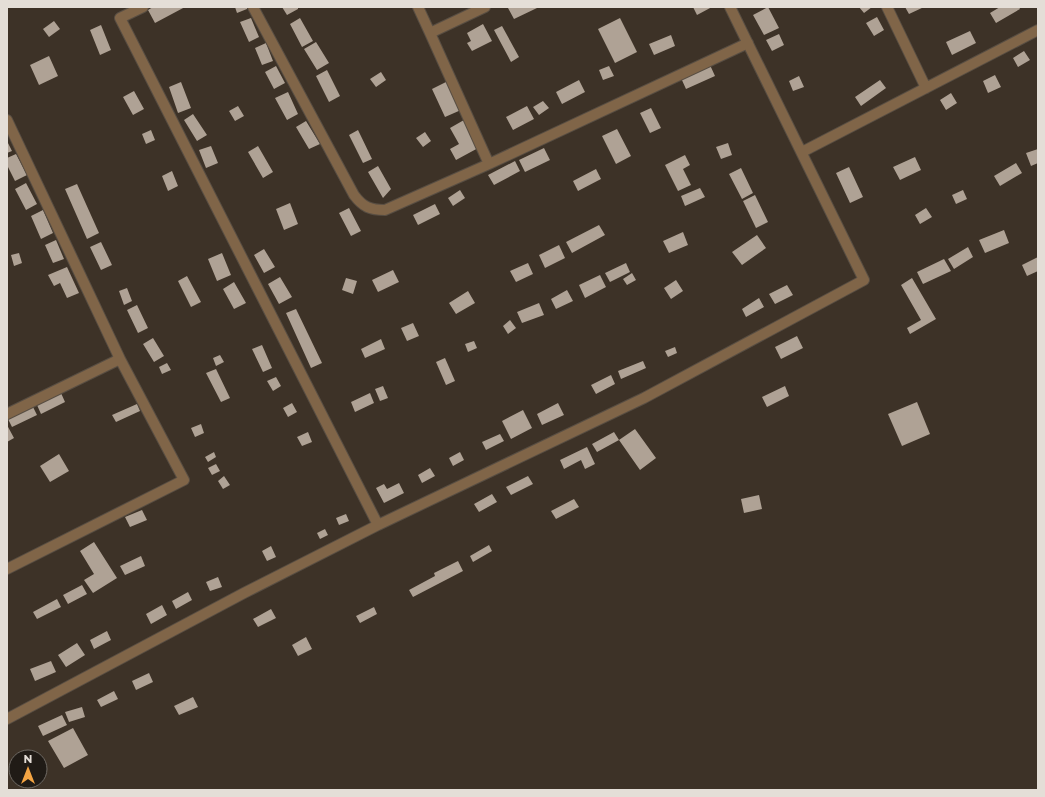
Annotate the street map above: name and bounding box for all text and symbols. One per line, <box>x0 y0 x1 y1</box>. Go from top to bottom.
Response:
north arrow <box>8 749 48 789</box>
text: N <box>24 752 32 766</box>

